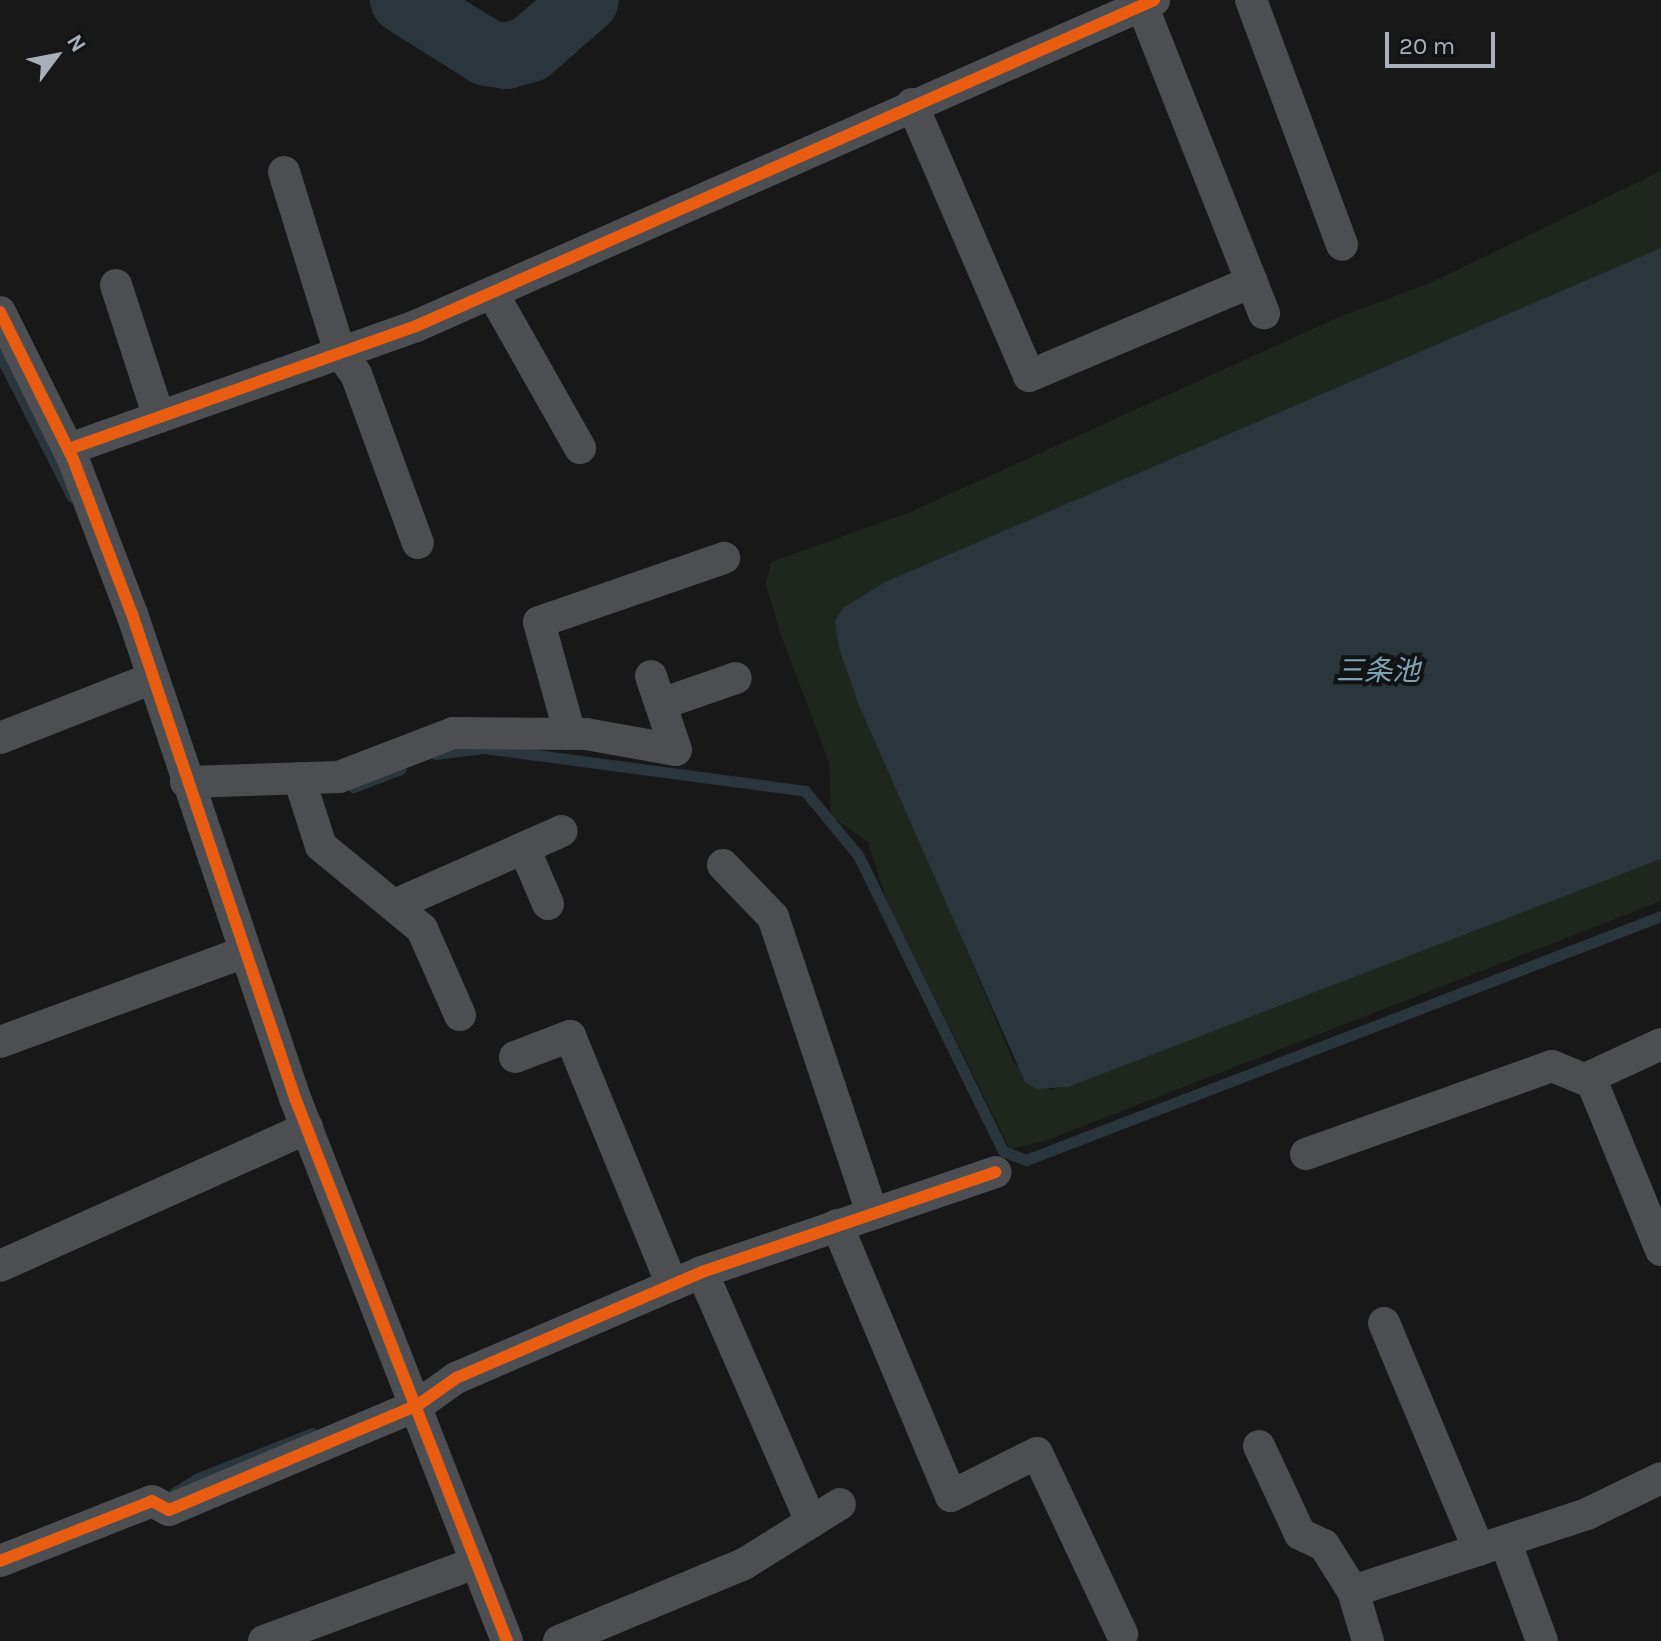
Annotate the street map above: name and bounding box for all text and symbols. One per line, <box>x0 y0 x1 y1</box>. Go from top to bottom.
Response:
north arrow <box>16 16 96 96</box>
scale bar <box>1389 16 1499 66</box>
text: N <box>61 30 92 57</box>
text: 20 m <box>1399 32 1455 60</box>
water label: 三条池 <box>1336 654 1420 688</box>

